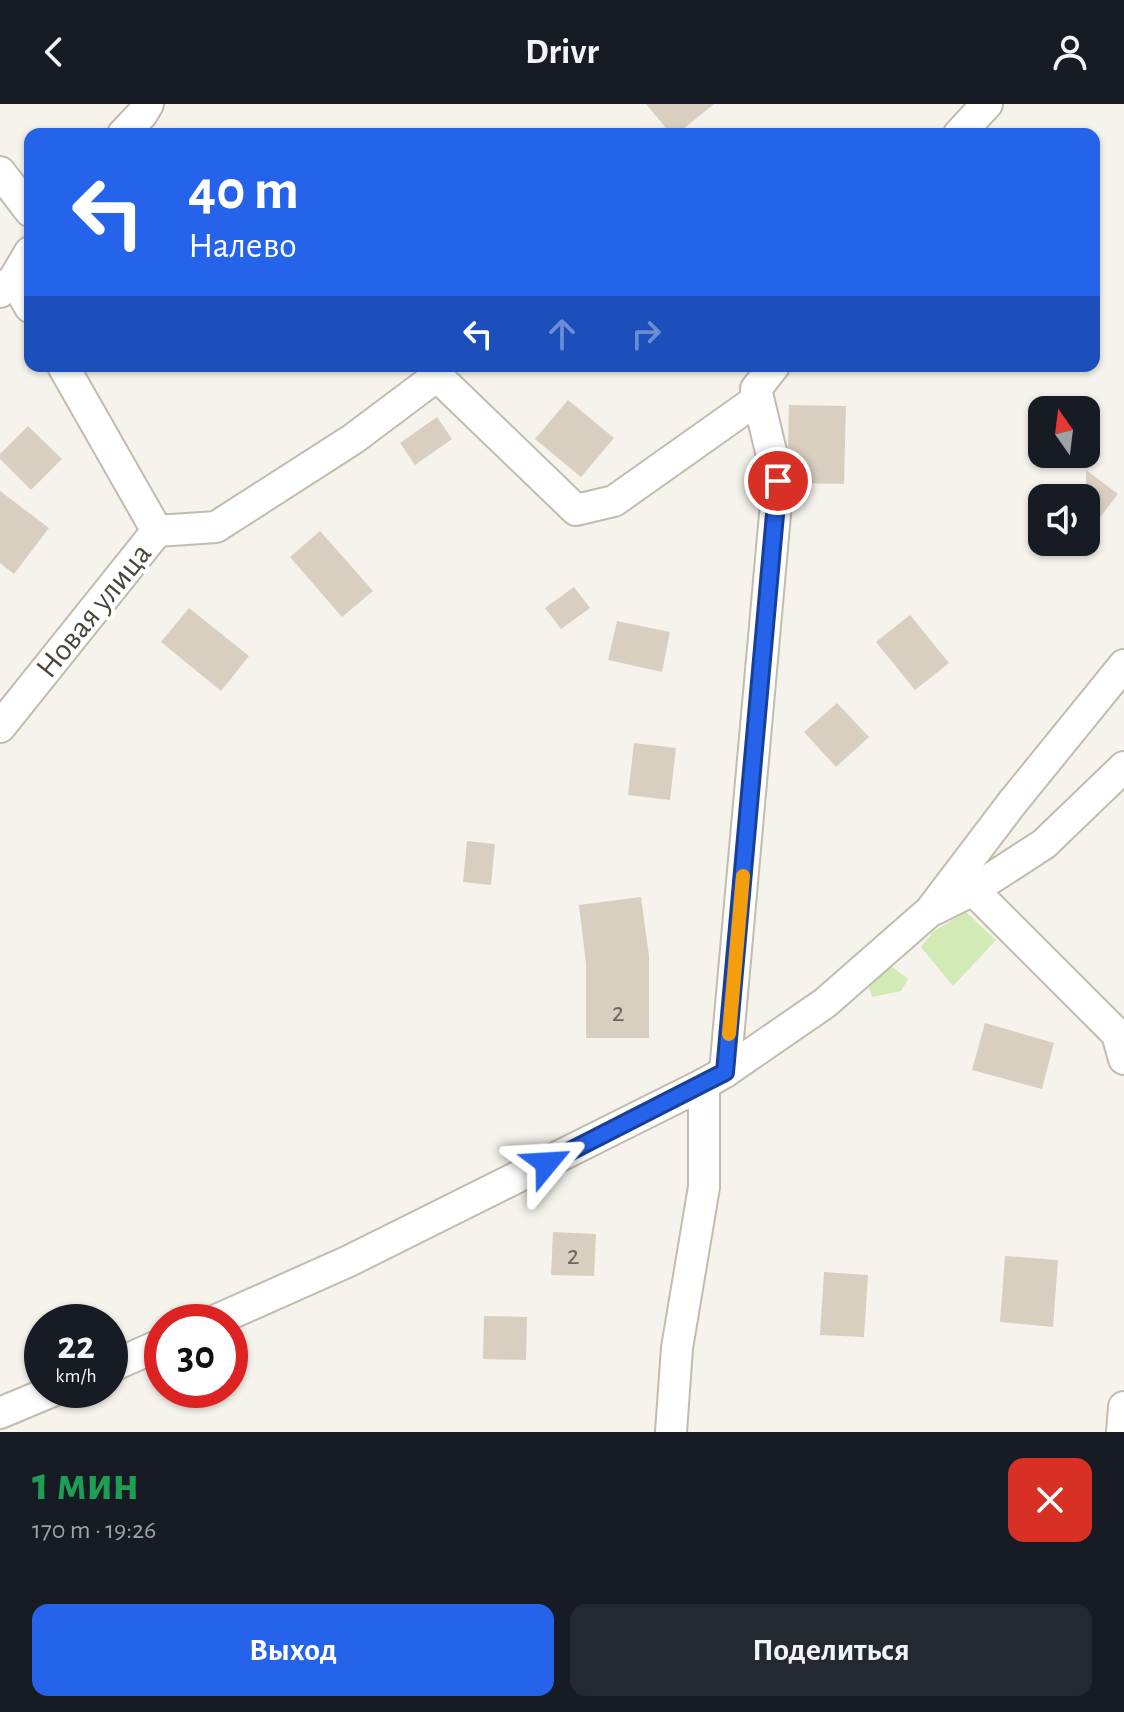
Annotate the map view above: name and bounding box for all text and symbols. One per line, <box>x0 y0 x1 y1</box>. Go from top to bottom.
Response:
icon: back <box>32 30 76 74</box>
icon: person <box>1048 30 1092 74</box>
text: Drivr <box>525 34 599 70</box>
icon: left <box>56 160 160 264</box>
text: 40 m <box>188 163 299 219</box>
text: Налево <box>188 228 297 264</box>
icon: left <box>456 312 500 356</box>
icon: ahead <box>540 312 584 356</box>
icon: right <box>624 312 668 356</box>
north arrow <box>1028 396 1100 468</box>
map controls <box>1028 396 1100 556</box>
pin <box>744 447 812 515</box>
icon: arrive <box>756 459 800 503</box>
button: sound <box>1028 484 1100 556</box>
street label: Новая улица <box>30 537 157 684</box>
house number: 2 <box>612 999 624 1027</box>
position arrow <box>505 1121 589 1205</box>
house number: 2 <box>567 1242 579 1270</box>
speed limit sign: 30 <box>144 1304 248 1408</box>
text: 22 <box>57 1326 95 1366</box>
text: km/h <box>55 1366 97 1386</box>
button: close <box>1008 1458 1092 1542</box>
text: 1 мин <box>32 1461 139 1509</box>
text: 170 m · 19:26 <box>32 1517 156 1543</box>
button: Выход <box>32 1604 554 1696</box>
button: Поделиться <box>570 1604 1092 1696</box>

